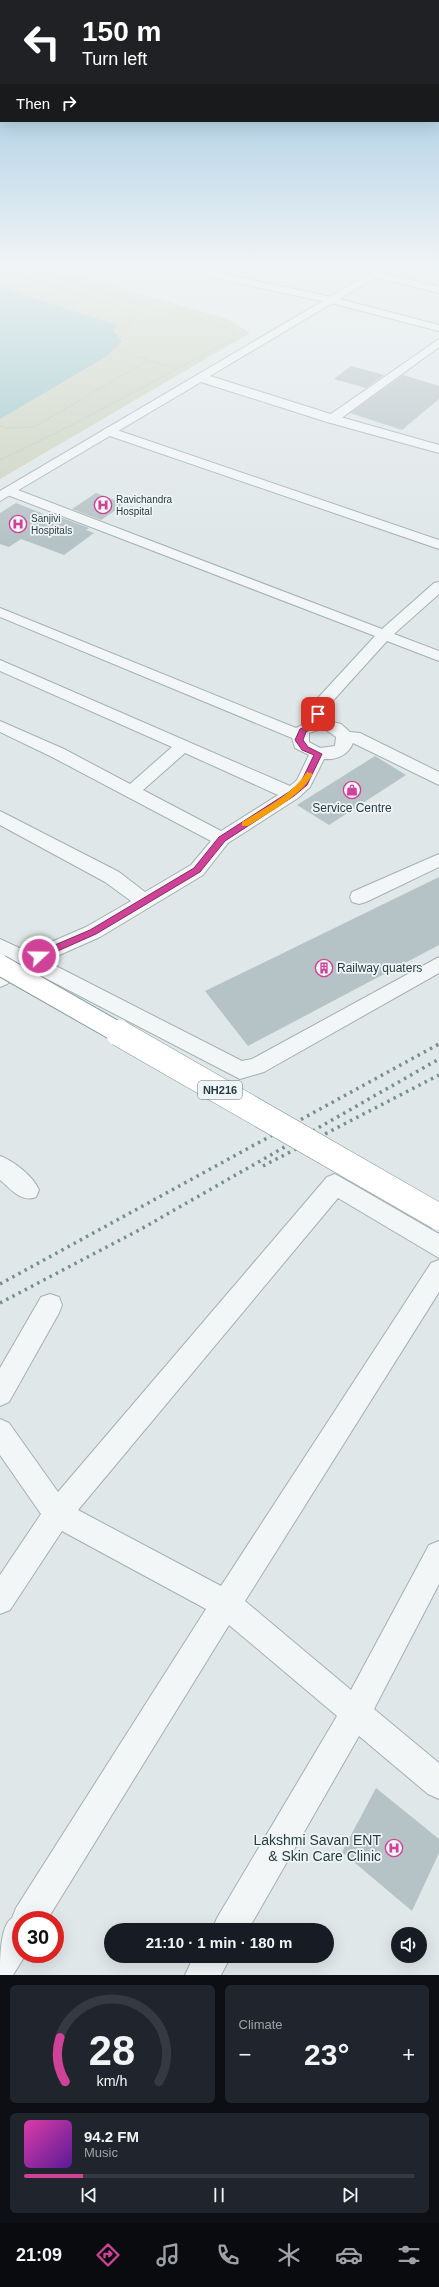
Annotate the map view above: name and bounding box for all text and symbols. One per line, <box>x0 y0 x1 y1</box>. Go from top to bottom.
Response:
icon: left <box>16 16 68 68</box>
text: 150 m <box>82 16 161 47</box>
text: Turn left <box>82 49 147 69</box>
icon: right <box>58 92 80 114</box>
text: Then <box>16 95 50 112</box>
place label: Ravichandra Hospital <box>116 494 173 517</box>
hospital icon: Ravichandra Hospital <box>93 495 113 515</box>
place label: Sanjivi Hospitals <box>31 513 72 536</box>
hospital icon: Sanjivi Hospitals <box>8 514 28 534</box>
pin <box>301 697 335 731</box>
icon: arrive <box>307 703 329 725</box>
shop icon: Service Centre <box>342 780 362 800</box>
place label: Service Centre <box>312 801 392 815</box>
position arrow <box>18 935 60 977</box>
building icon: Railway quaters <box>314 958 334 978</box>
place label: Railway quaters <box>337 961 422 975</box>
road number: NH216 <box>198 1081 242 1099</box>
place label: Lakshmi Savan ENT & Skin Care Clinic <box>253 1832 381 1864</box>
hospital icon: Lakshmi Savan ENT & Skin Care Clinic <box>384 1838 404 1858</box>
speed limit sign: 30 <box>12 1911 64 1963</box>
map controls <box>391 1927 427 1963</box>
button: sound <box>391 1927 427 1963</box>
text: 21:10 · 1 min · 180 m <box>146 1934 292 1951</box>
text: Climate <box>239 2017 283 2032</box>
text: 28 <box>89 2027 135 2074</box>
text: 23° <box>304 2038 349 2071</box>
text: − <box>239 2042 251 2067</box>
text: + <box>402 2042 415 2067</box>
text: km/h <box>97 2073 128 2089</box>
text: 94.2 FM <box>84 2128 139 2145</box>
text: Music <box>84 2145 118 2160</box>
icon: previous <box>78 2184 100 2206</box>
icon: pause <box>208 2184 230 2206</box>
icon: next <box>339 2184 361 2206</box>
icon: directions <box>94 2241 122 2269</box>
icon: music <box>154 2241 182 2269</box>
icon: phone <box>214 2241 242 2269</box>
icon: climate <box>275 2241 303 2269</box>
icon: car <box>335 2241 363 2269</box>
icon: filters <box>395 2241 423 2269</box>
text: 21:09 <box>16 2245 62 2265</box>

